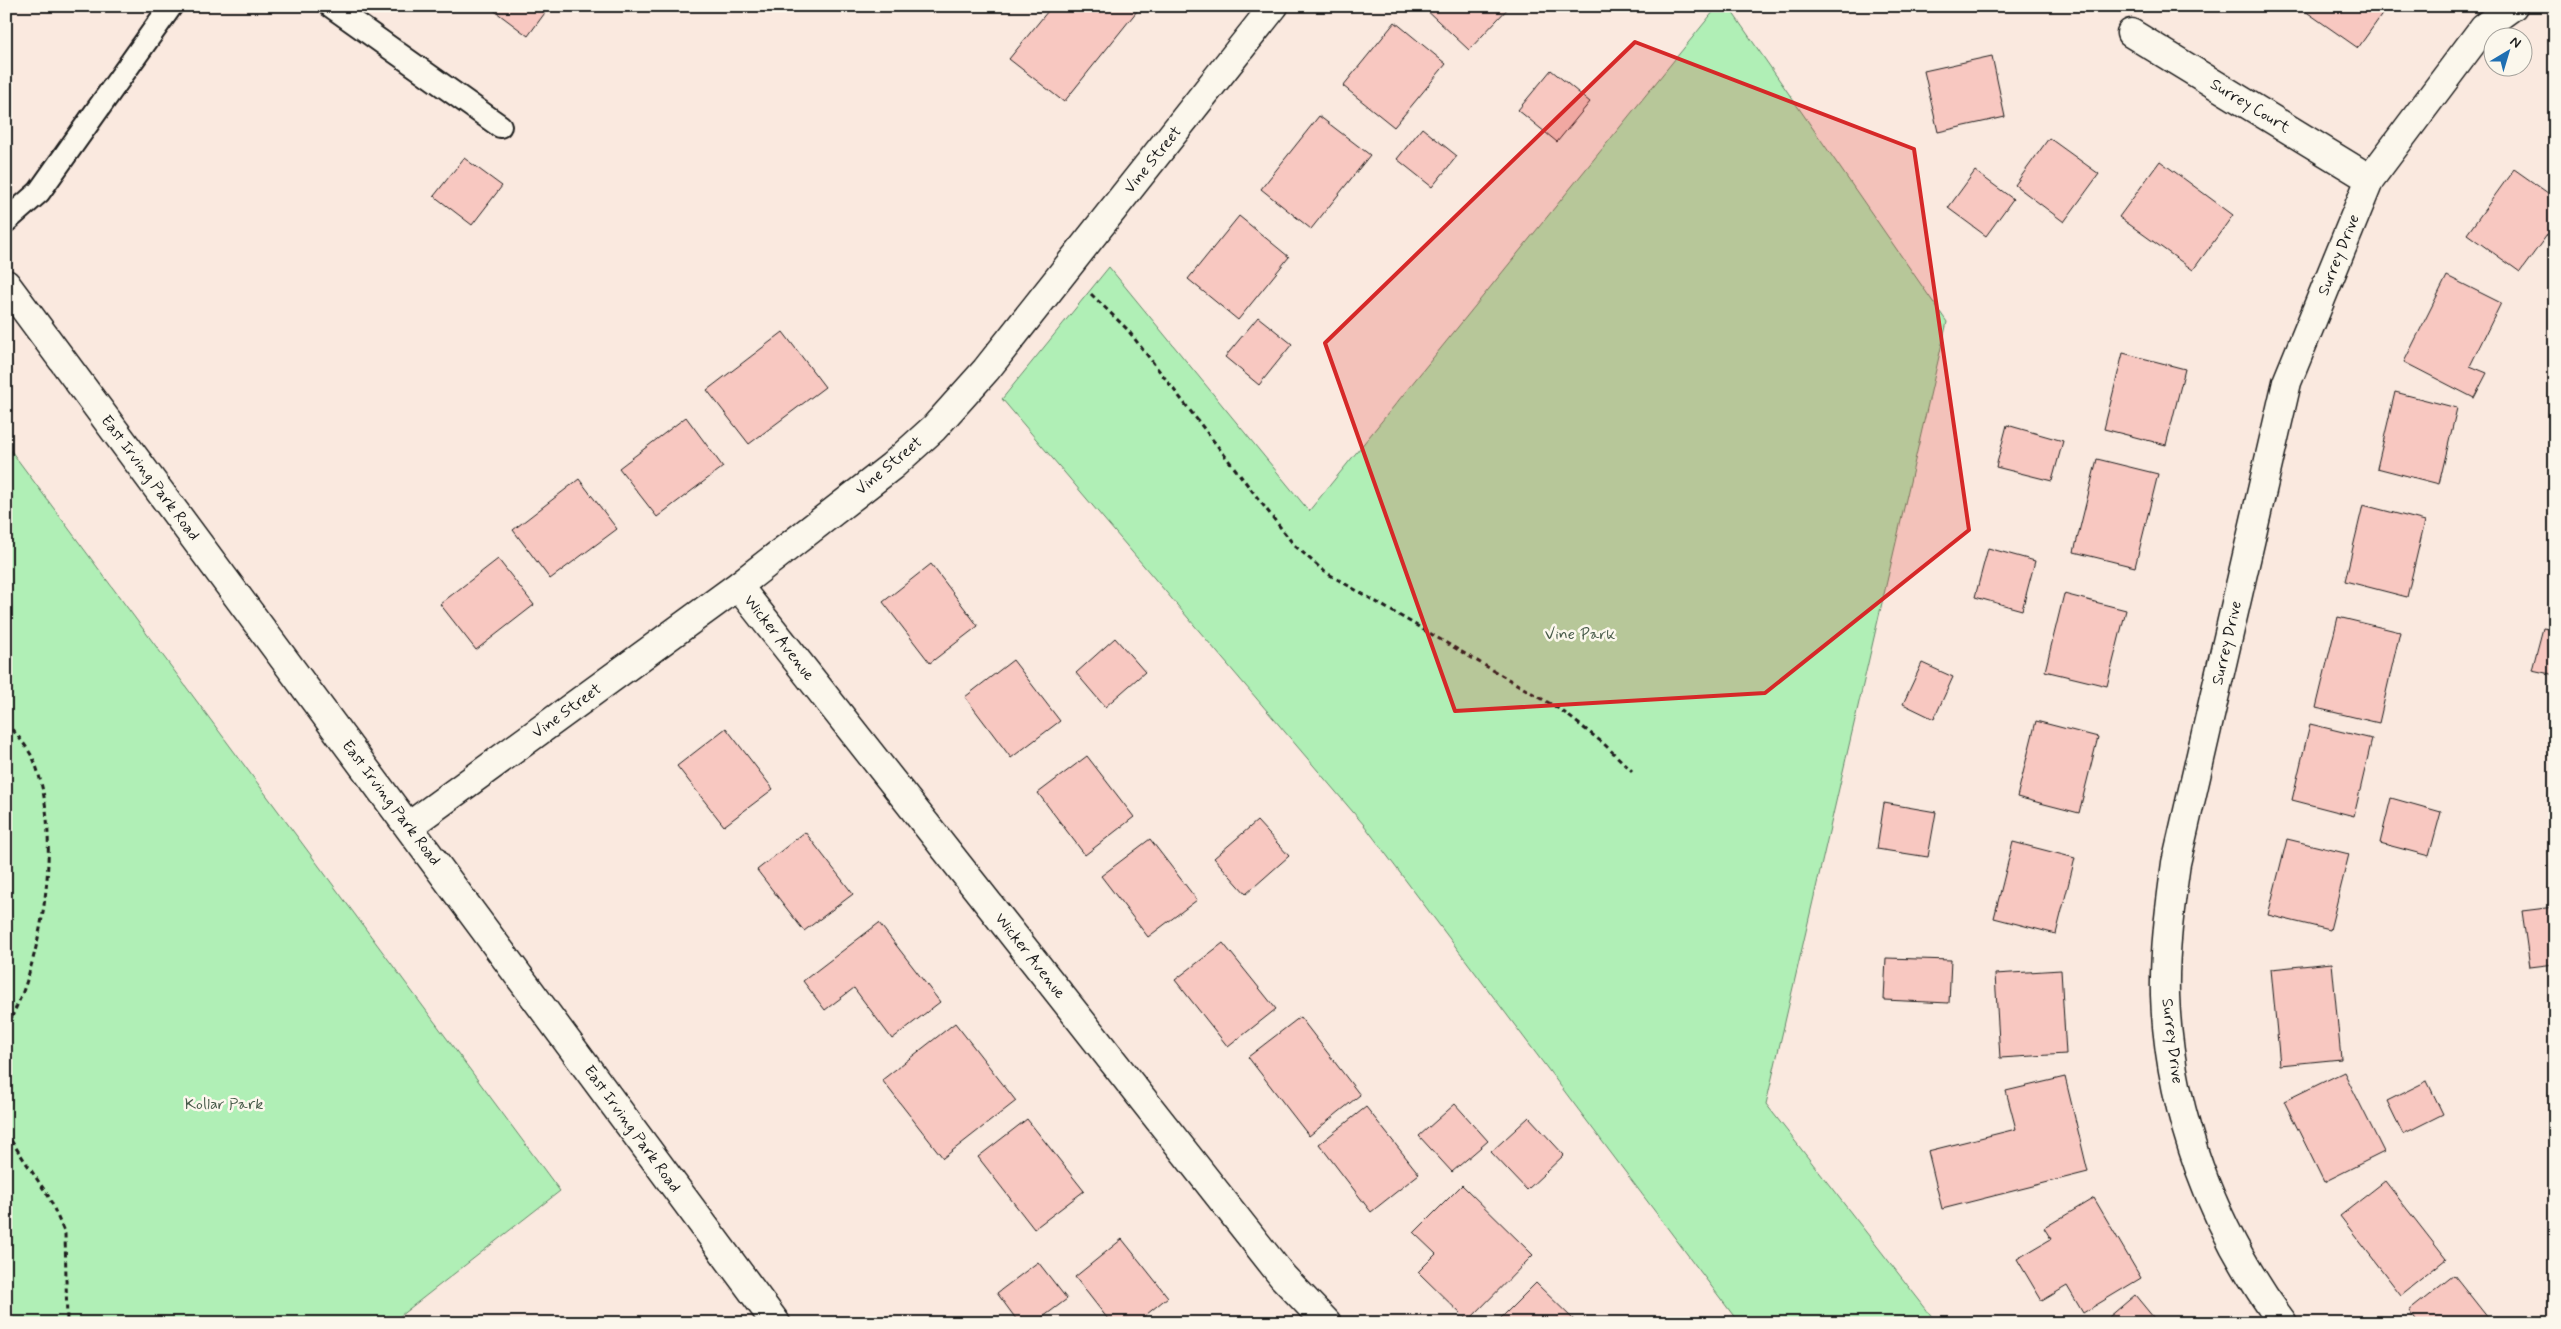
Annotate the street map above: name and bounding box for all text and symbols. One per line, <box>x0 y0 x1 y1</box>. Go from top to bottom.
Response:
north arrow <box>2484 28 2534 78</box>
text: N <box>2506 33 2525 53</box>
street label: Surrey Court <box>2206 74 2294 138</box>
street label: Vine Street <box>1119 122 1187 198</box>
street label: Surrey Drive <box>2313 211 2365 299</box>
street label: East Irving Park Road <box>96 411 204 545</box>
street label: Vine Street <box>851 432 927 500</box>
street label: Wicker Avenue <box>739 591 819 686</box>
street label: Surrey Drive <box>2207 599 2247 687</box>
park label: Vine Park <box>1545 624 1615 645</box>
street label: Vine Street <box>528 678 606 743</box>
street label: East Irving Park Road <box>337 736 445 870</box>
street label: Wicker Avenue <box>990 909 1070 1004</box>
street label: Surrey Drive <box>2156 997 2188 1085</box>
street label: East Irving Park Road <box>579 1061 685 1197</box>
park label: Kollar Park <box>185 1094 263 1115</box>

